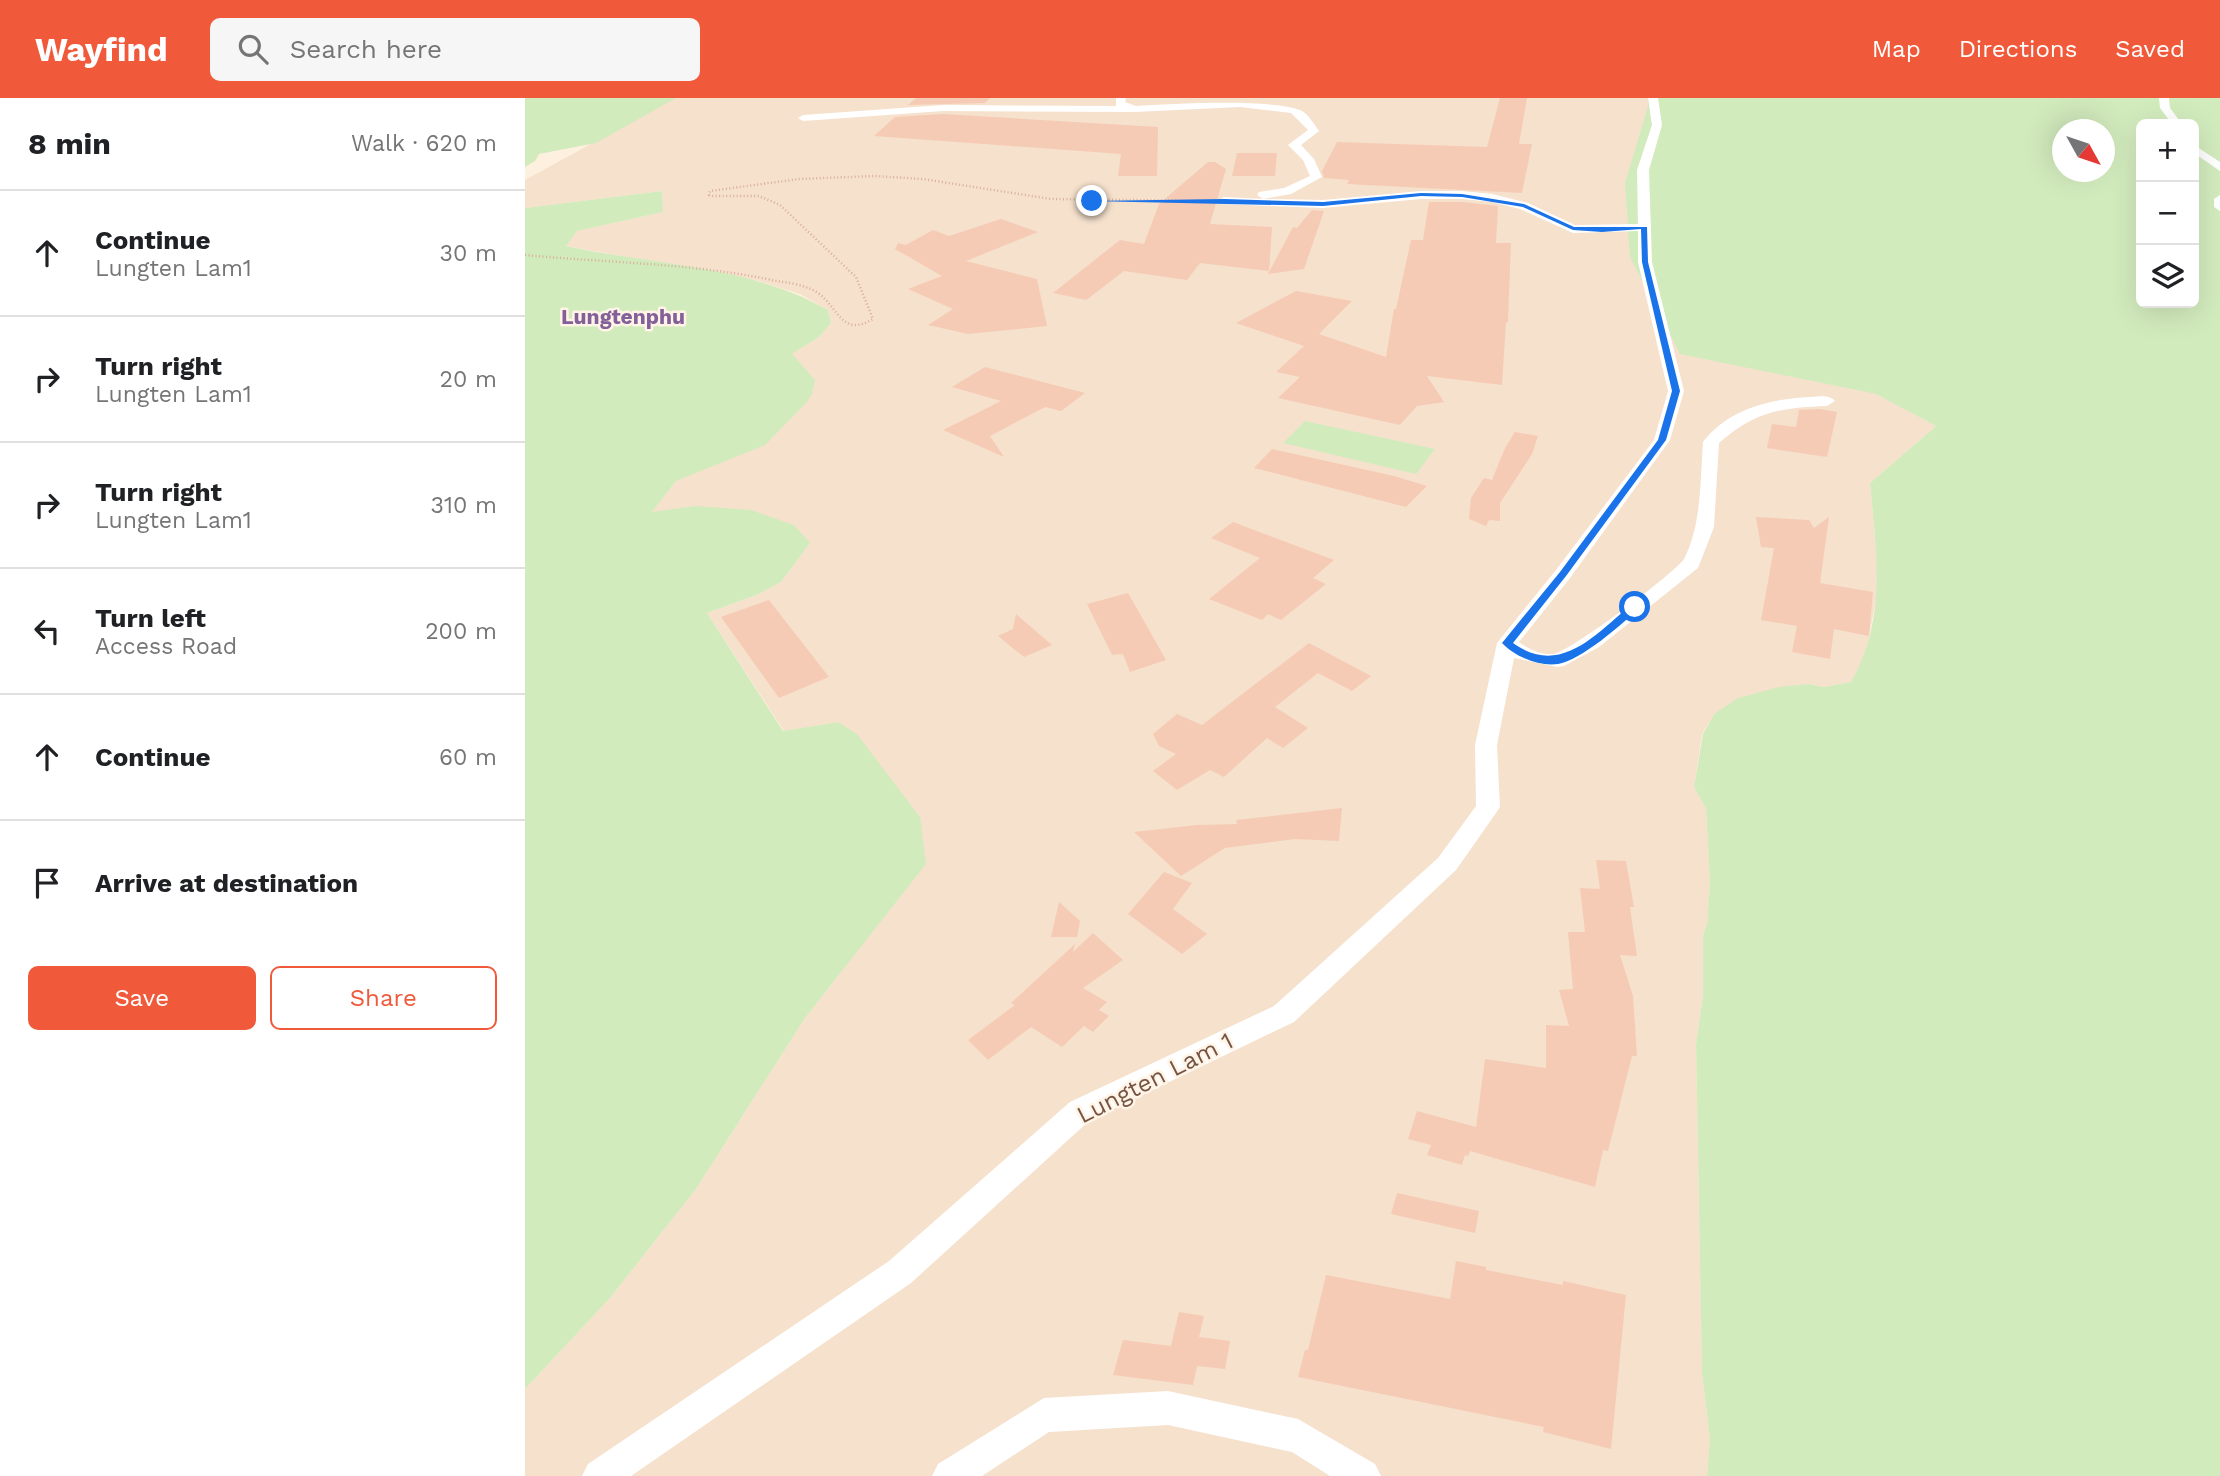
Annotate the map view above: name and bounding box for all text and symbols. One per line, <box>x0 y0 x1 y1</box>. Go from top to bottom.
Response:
search box <box>210 18 700 81</box>
text: Wayfind <box>35 30 168 69</box>
icon: search <box>234 30 272 68</box>
text: Search here <box>290 34 442 64</box>
text: Map <box>1872 35 1921 63</box>
text: Directions <box>1959 35 2077 63</box>
text: Saved <box>2115 35 2185 63</box>
north arrow <box>2052 119 2115 182</box>
map controls <box>2136 119 2199 308</box>
button: + <box>2136 119 2199 182</box>
text: 8 min <box>28 126 111 161</box>
text: Walk · 620 m <box>351 130 497 157</box>
button: − <box>2136 182 2199 245</box>
route end <box>1076 185 1107 216</box>
text: Continue <box>95 225 211 255</box>
icon: ahead <box>28 234 66 272</box>
text: 30 m <box>440 240 497 267</box>
button: layers <box>2136 245 2199 308</box>
text: Lungten Lam1 <box>95 255 252 282</box>
district label: Lungtenphu <box>561 304 685 329</box>
text: Turn right <box>95 351 222 381</box>
icon: right <box>28 360 66 398</box>
text: 20 m <box>440 366 497 393</box>
text: Lungten Lam1 <box>95 381 252 408</box>
text: Turn right <box>95 477 222 507</box>
icon: right <box>28 486 66 524</box>
text: 310 m <box>431 492 497 519</box>
text: Lungten Lam1 <box>95 507 252 534</box>
route start <box>1619 591 1650 622</box>
text: Turn left <box>95 603 206 633</box>
icon: left <box>28 612 66 650</box>
text: 200 m <box>425 618 497 645</box>
text: Access Road <box>95 633 237 660</box>
icon: ahead <box>28 738 66 776</box>
text: Continue <box>95 742 211 772</box>
text: 60 m <box>439 744 497 771</box>
icon: arrive <box>28 864 66 902</box>
text: Arrive at destination <box>95 868 358 898</box>
button: Save <box>28 966 256 1030</box>
button: Share <box>270 966 497 1030</box>
street label: Lungten Lam 1 <box>1072 1027 1238 1129</box>

